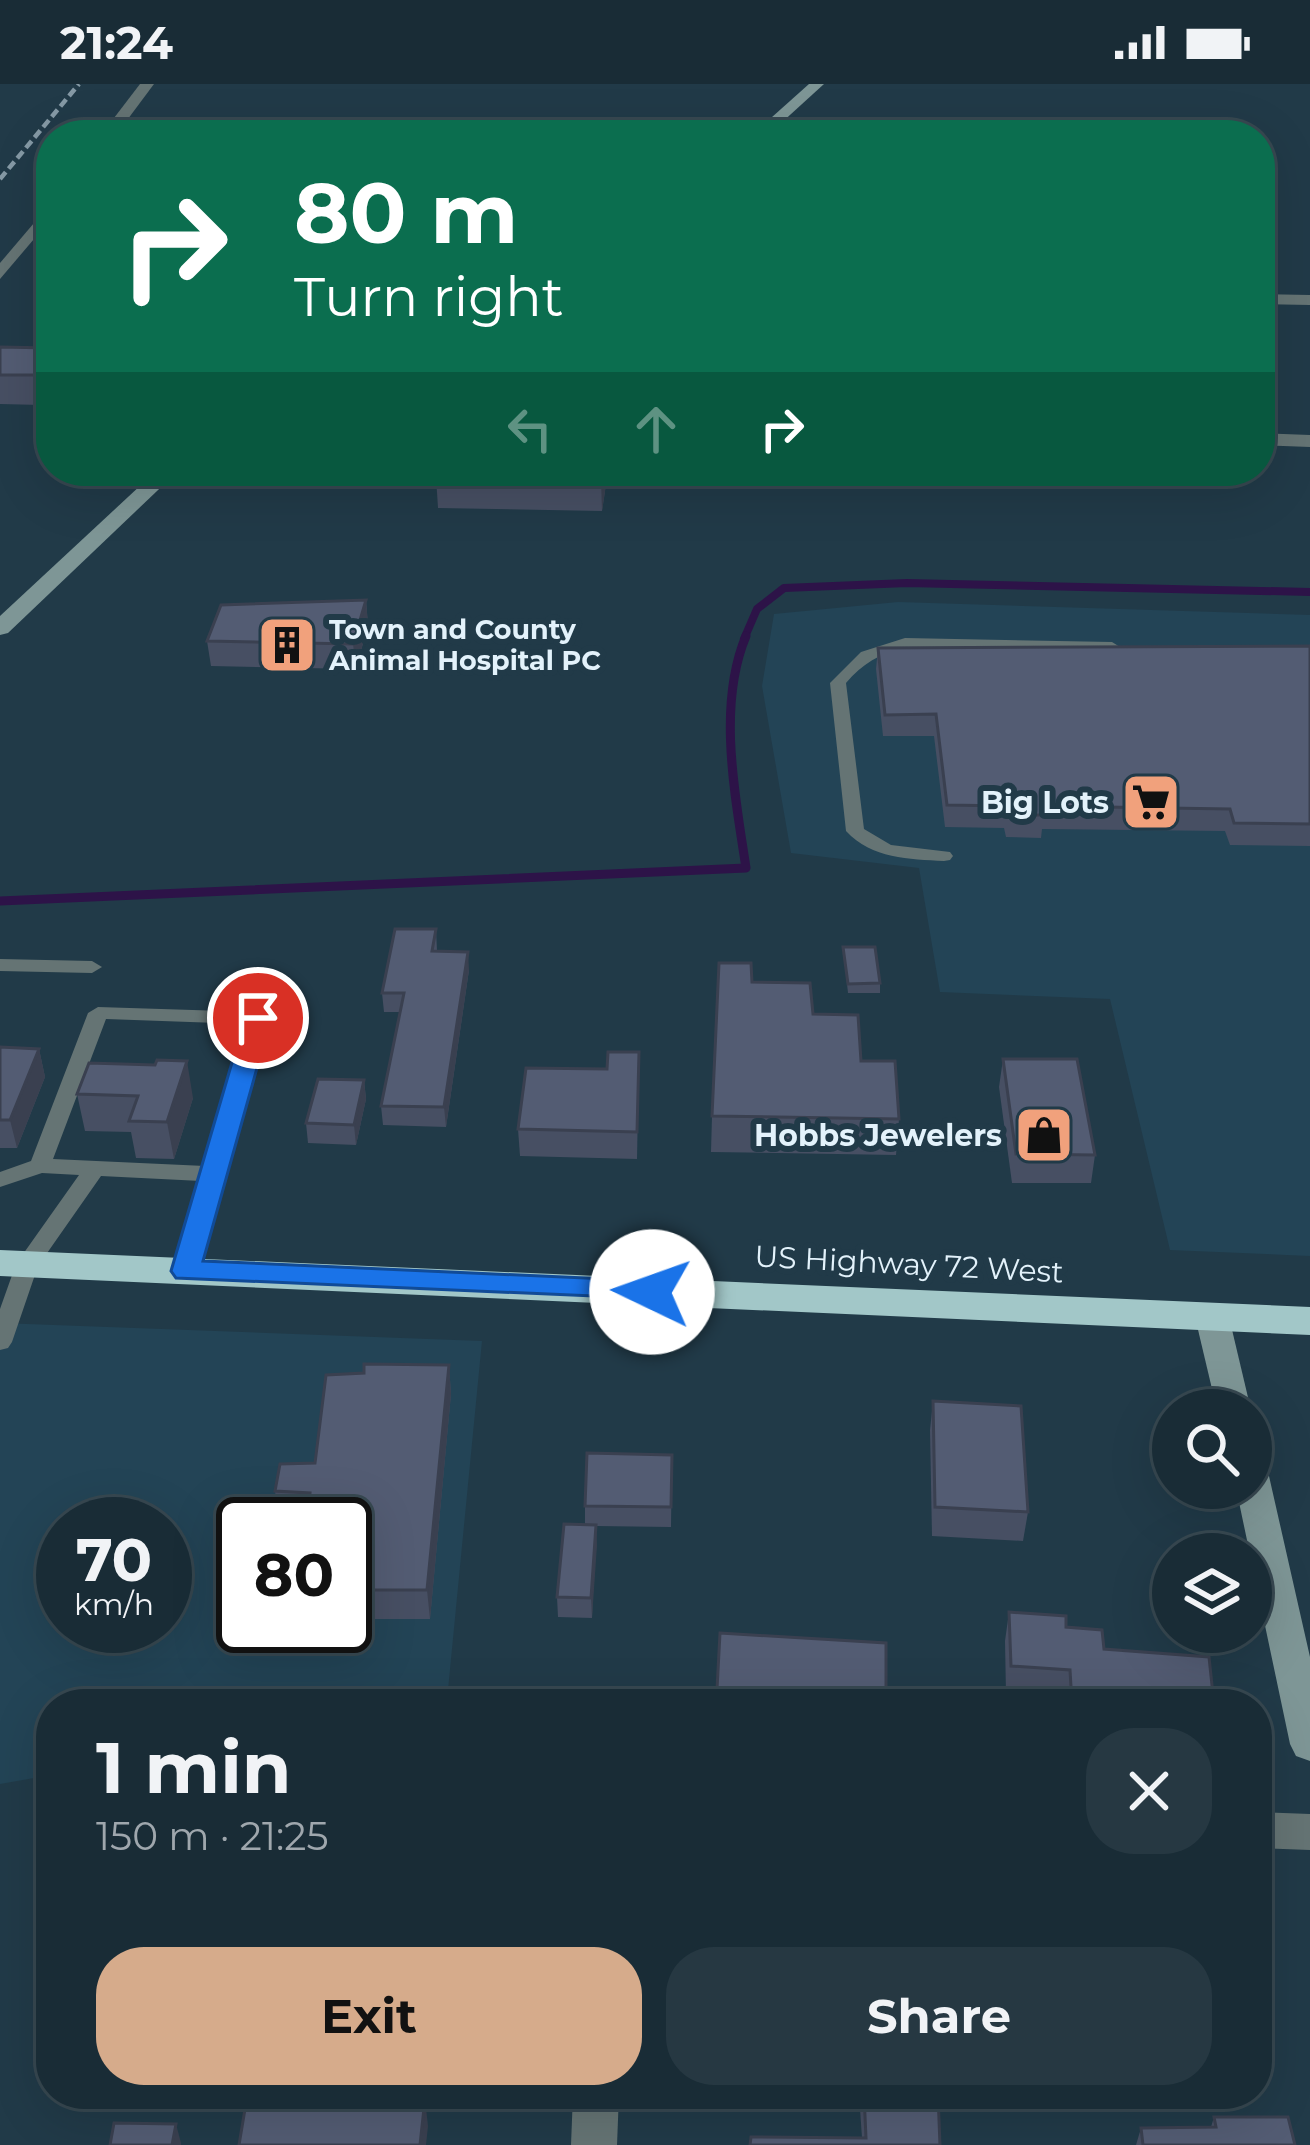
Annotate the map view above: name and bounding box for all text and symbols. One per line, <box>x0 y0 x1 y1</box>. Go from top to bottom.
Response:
text: 21:24 <box>60 15 173 70</box>
text: 80 m <box>294 162 518 264</box>
icon: right <box>96 168 252 324</box>
text: Turn right <box>294 264 564 330</box>
icon: left <box>497 396 563 462</box>
icon: ahead <box>623 396 689 462</box>
icon: right <box>749 396 815 462</box>
place label: Town and County Animal Hospital PC <box>328 613 601 677</box>
building icon: Town and County Animal Hospital PC <box>256 614 318 676</box>
supermarket icon: Big Lots <box>1120 771 1182 833</box>
place label: Big Lots <box>981 784 1109 821</box>
pin <box>207 967 309 1069</box>
icon: arrive <box>225 985 291 1051</box>
shop icon: Hobbs Jewelers <box>1013 1104 1075 1166</box>
place label: Hobbs Jewelers <box>754 1117 1002 1154</box>
position arrow <box>589 1229 715 1355</box>
street label: US Highway 72 West <box>754 1237 1064 1291</box>
map controls <box>1152 1389 1272 1653</box>
button: search <box>1152 1389 1272 1509</box>
speed limit sign: 80 <box>216 1497 372 1653</box>
text: 70 <box>76 1523 152 1596</box>
button: layers <box>1152 1533 1272 1653</box>
text: km/h <box>74 1586 154 1623</box>
text: 1 min <box>96 1723 292 1811</box>
button: close <box>1086 1728 1212 1854</box>
text: 150 m · 21:25 <box>96 1812 329 1860</box>
button: Exit <box>96 1947 642 2085</box>
button: Share <box>666 1947 1212 2085</box>

